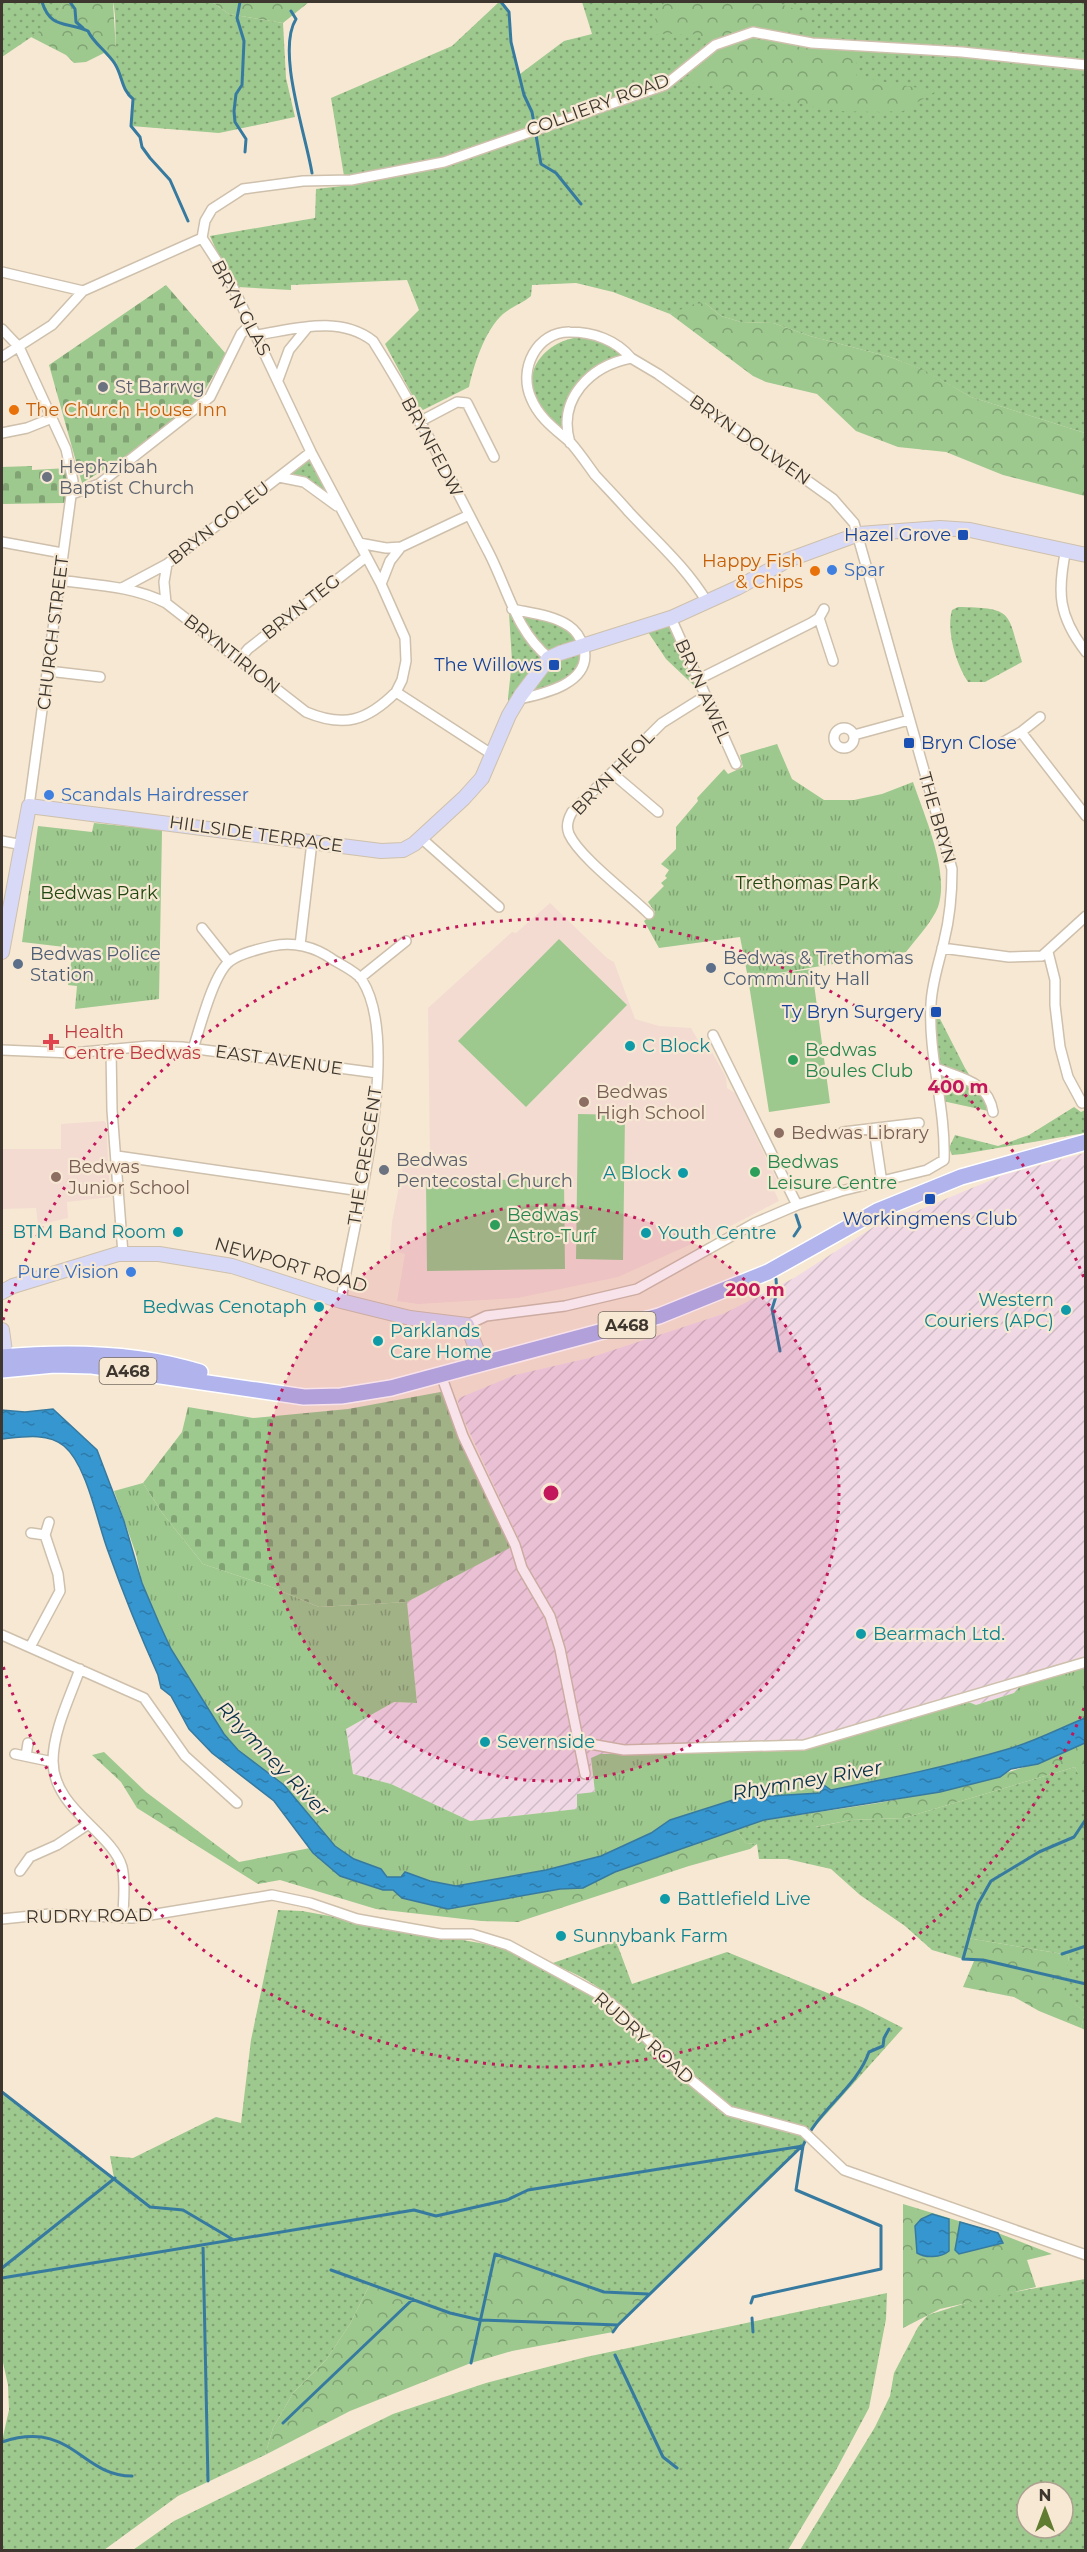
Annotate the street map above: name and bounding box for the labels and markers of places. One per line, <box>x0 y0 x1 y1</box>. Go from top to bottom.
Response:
place label: St Barrwg <box>115 376 205 398</box>
marker: St Barrwg <box>96 380 110 394</box>
place label: The Church House Inn <box>26 399 227 421</box>
marker: The Church House Inn <box>7 403 21 417</box>
place label: Hephzibah Baptist Church <box>59 456 195 499</box>
marker: Hephzibah Baptist Church <box>40 470 54 484</box>
place label: Hazel Grove <box>844 524 951 546</box>
marker: Hazel Grove <box>956 528 970 542</box>
place label: Happy Fish & Chips <box>702 550 803 593</box>
place label: Spar <box>844 559 885 581</box>
marker: Spar <box>825 563 839 577</box>
marker: Happy Fish & Chips <box>808 564 822 578</box>
place label: The Willows <box>434 654 542 676</box>
marker: The Willows <box>547 658 561 672</box>
place label: Bryn Close <box>921 732 1017 754</box>
marker: Bryn Close <box>902 736 916 750</box>
place label: Scandals Hairdresser <box>61 784 249 806</box>
marker: Scandals Hairdresser <box>42 788 56 802</box>
place label: Bedwas Police Station <box>30 943 161 986</box>
place label: Bedwas & Trethomas Community Hall <box>723 947 913 990</box>
marker: Bedwas Police Station <box>11 957 25 971</box>
marker: Bedwas & Trethomas Community Hall <box>704 961 718 975</box>
place label: Ty Bryn Surgery <box>782 1001 924 1023</box>
marker: Ty Bryn Surgery <box>929 1005 943 1019</box>
place label: Health Centre Bedwas <box>64 1021 201 1064</box>
marker: Health Centre Bedwas <box>42 1033 60 1051</box>
place label: C Block <box>642 1035 710 1057</box>
marker: C Block <box>623 1039 637 1053</box>
place label: Bedwas Boules Club <box>805 1039 913 1082</box>
marker: Bedwas Boules Club <box>786 1053 800 1067</box>
place label: Bedwas High School <box>596 1081 705 1124</box>
marker: Bedwas High School <box>577 1095 591 1109</box>
place label: Bedwas Library <box>791 1122 929 1144</box>
marker: Bedwas Library <box>772 1126 786 1140</box>
place label: Bedwas Pentecostal Church <box>396 1149 573 1192</box>
place label: Bedwas Leisure Centre <box>767 1151 897 1194</box>
place label: Bedwas Junior School <box>67 1156 190 1199</box>
place label: A Block <box>603 1162 671 1184</box>
marker: Bedwas Pentecostal Church <box>377 1163 391 1177</box>
marker: Bedwas Leisure Centre <box>748 1165 762 1179</box>
marker: A Block <box>676 1166 690 1180</box>
marker: Bedwas Junior School <box>49 1170 63 1184</box>
marker: Workingmens Club <box>923 1192 937 1206</box>
place label: Bedwas Astro-Turf <box>507 1204 597 1247</box>
place label: Workingmens Club <box>842 1208 1018 1230</box>
marker: Bedwas Astro-Turf <box>488 1218 502 1232</box>
place label: BTM Band Room <box>13 1221 166 1243</box>
place label: Youth Centre <box>658 1222 777 1244</box>
marker: BTM Band Room <box>171 1225 185 1239</box>
marker: Youth Centre <box>639 1226 653 1240</box>
place label: Pure Vision <box>17 1261 119 1283</box>
marker: Pure Vision <box>124 1265 138 1279</box>
place label: Western Couriers (APC) <box>924 1289 1054 1332</box>
place label: Bedwas Cenotaph <box>142 1296 307 1318</box>
marker: Bedwas Cenotaph <box>312 1300 326 1314</box>
marker: Western Couriers (APC) <box>1059 1303 1073 1317</box>
place label: Parklands Care Home <box>390 1320 492 1363</box>
marker: Parklands Care Home <box>371 1334 385 1348</box>
centre of rings <box>541 1483 561 1503</box>
place label: Bearmach Ltd. <box>873 1623 1005 1645</box>
marker: Bearmach Ltd. <box>854 1627 868 1641</box>
place label: Severnside <box>497 1731 595 1753</box>
marker: Severnside <box>478 1735 492 1749</box>
place label: Battlefield Live <box>677 1888 811 1910</box>
marker: Battlefield Live <box>658 1892 672 1906</box>
place label: Sunnybank Farm <box>573 1925 728 1947</box>
marker: Sunnybank Farm <box>554 1929 568 1943</box>

